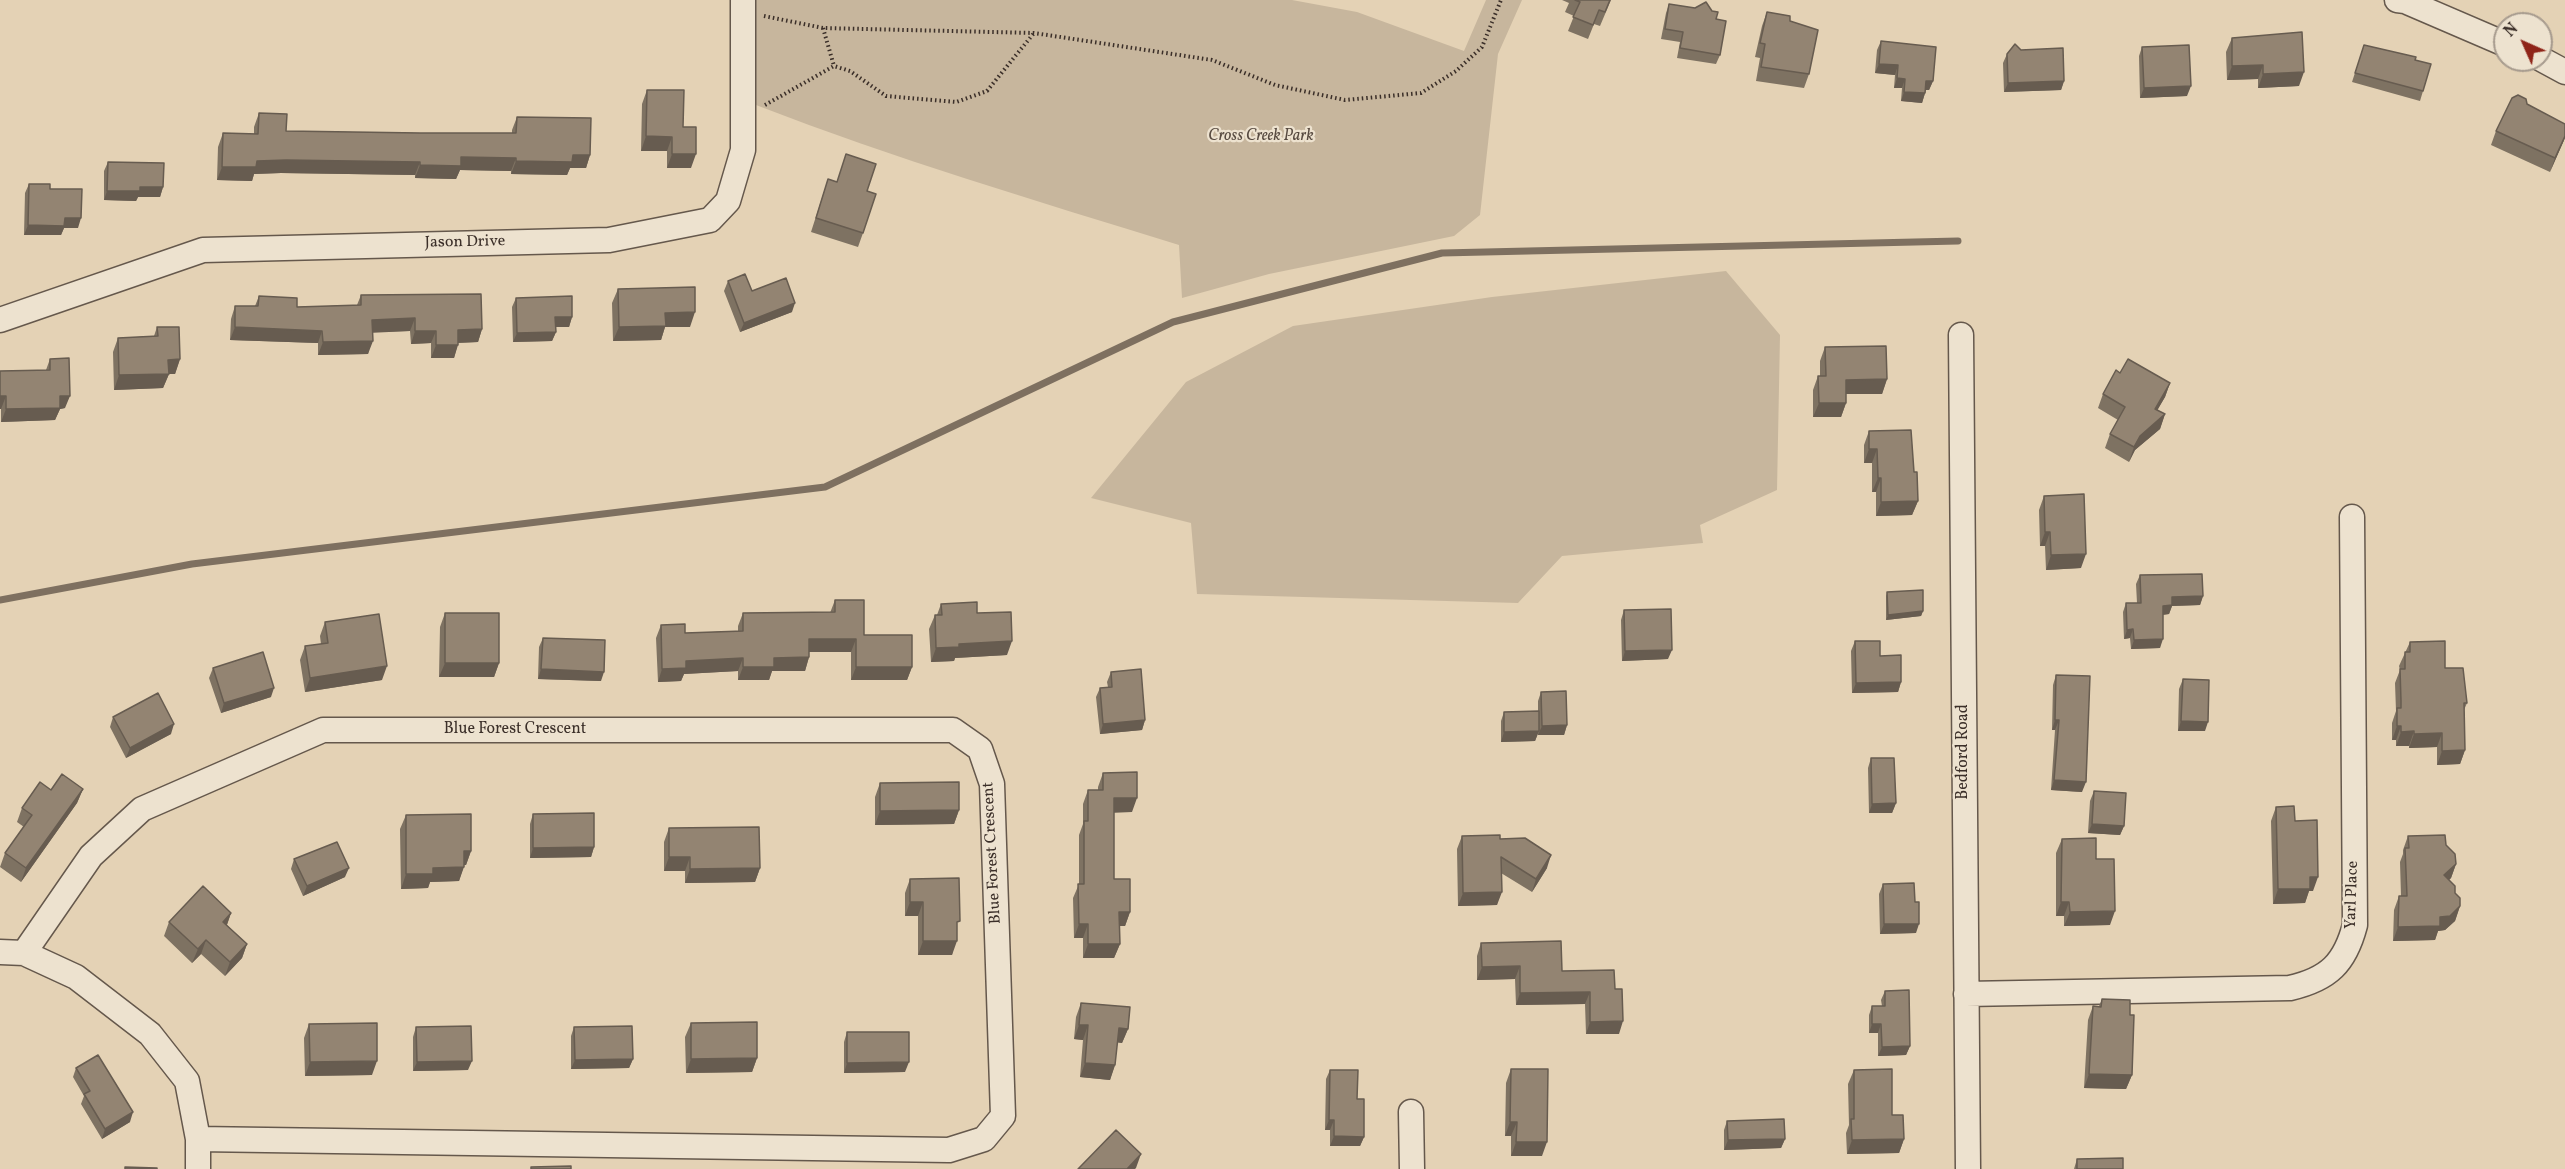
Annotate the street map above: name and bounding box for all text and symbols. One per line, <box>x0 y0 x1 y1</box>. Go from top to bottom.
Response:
north arrow <box>2493 12 2553 72</box>
text: N <box>2500 19 2524 43</box>
park label: Cross Creek Park <box>1208 127 1314 147</box>
street label: Jason Drive <box>425 233 505 253</box>
street label: Bedford Road <box>1954 704 1974 800</box>
street label: Blue Forest Crescent <box>444 720 586 740</box>
street label: Blue Forest Crescent <box>980 781 1006 925</box>
street label: Yarl Place <box>2342 860 2364 930</box>

